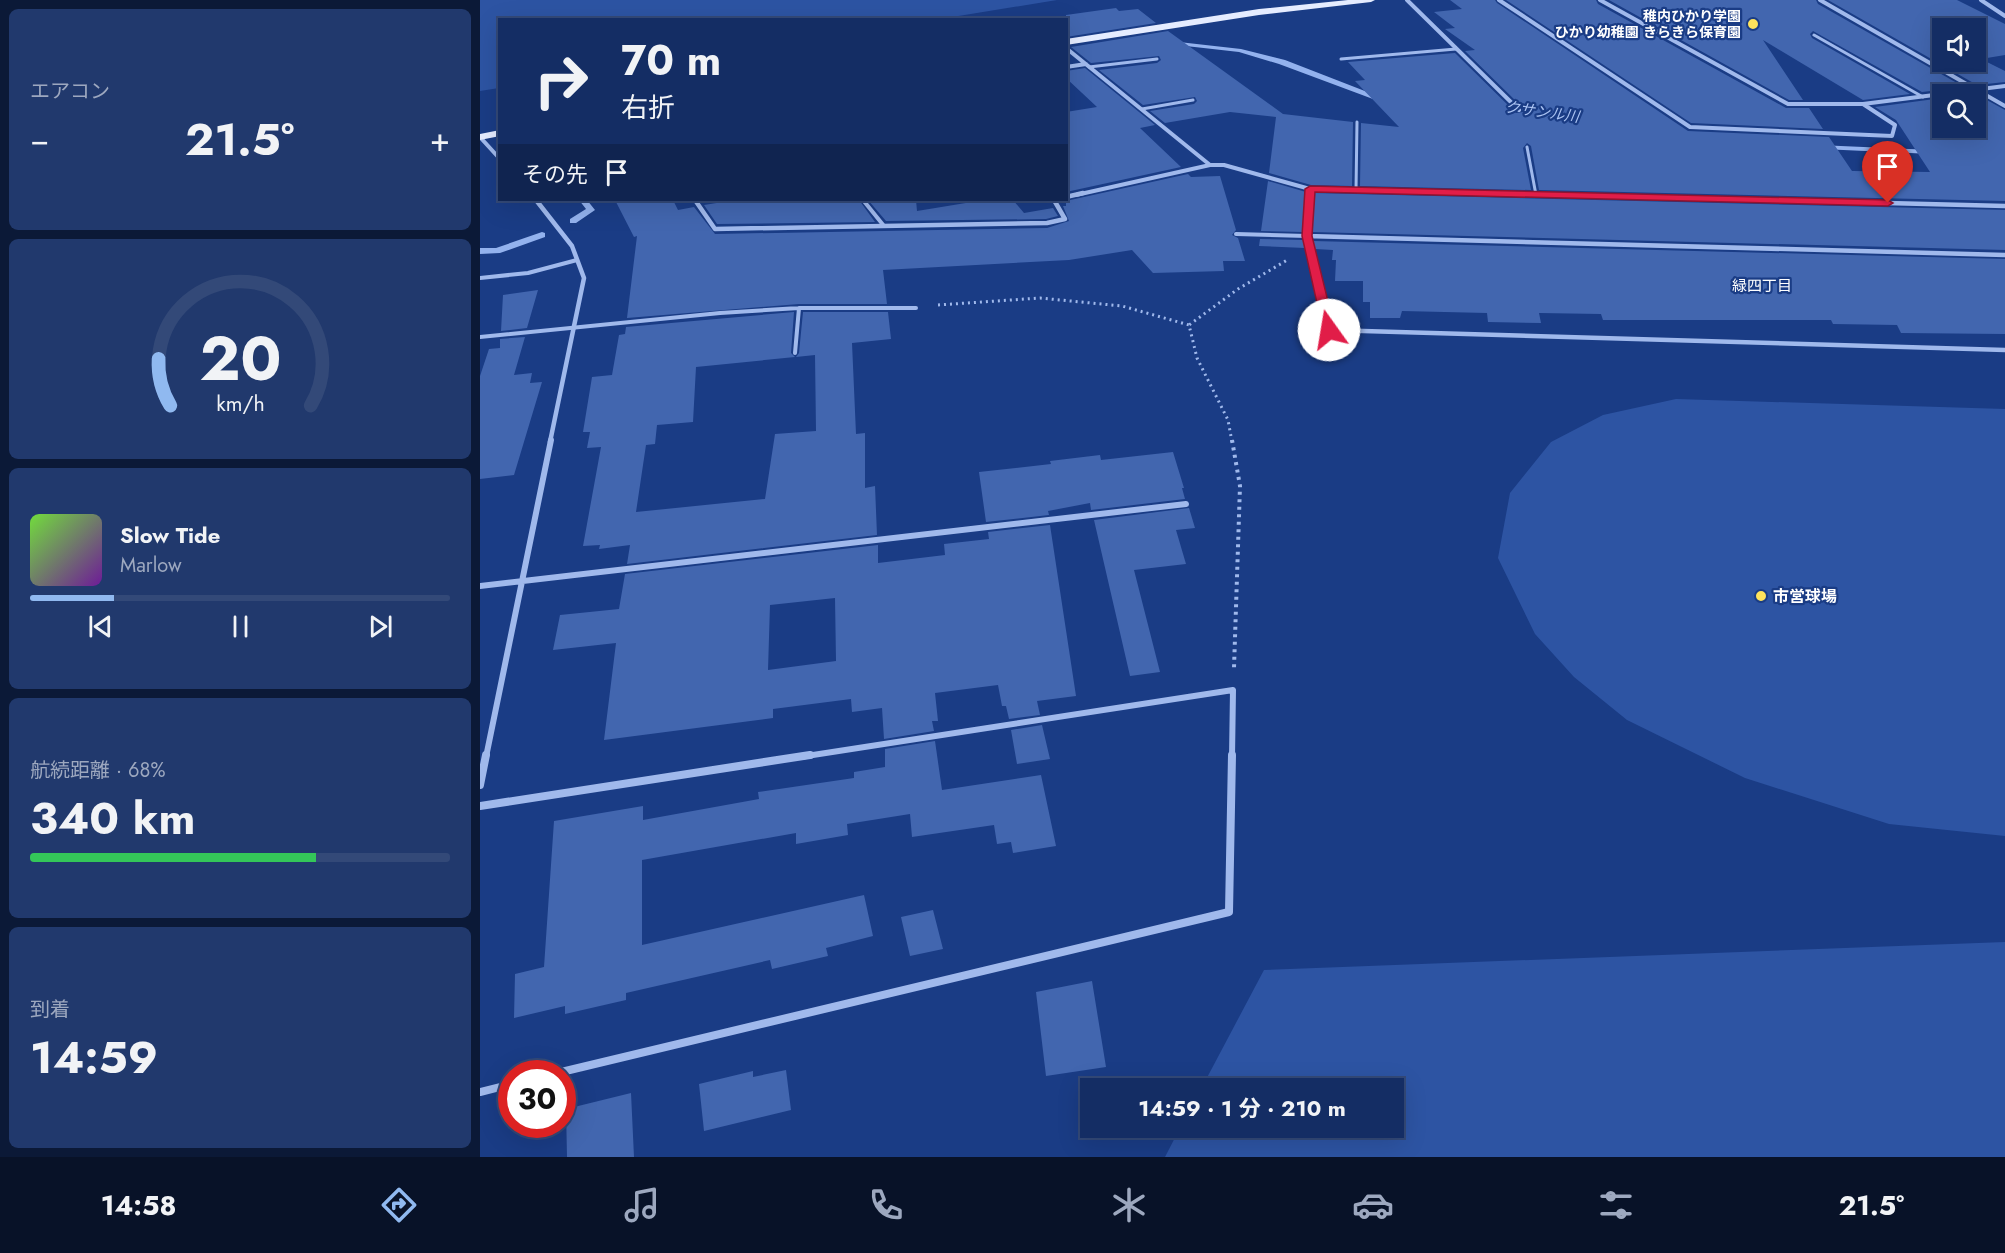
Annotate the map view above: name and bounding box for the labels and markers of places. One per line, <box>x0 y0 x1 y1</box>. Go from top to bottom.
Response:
place label: 稚内ひかり学園 ひかり幼稚園 きらきら保育園 <box>1555 6 1741 42</box>
marker: 稚内ひかり学園 ひかり幼稚園 きらきら保育園 <box>1746 17 1760 31</box>
pin <box>1862 141 1913 203</box>
place label: 市営球場 <box>1773 585 1837 608</box>
marker: 市営球場 <box>1754 589 1768 603</box>

